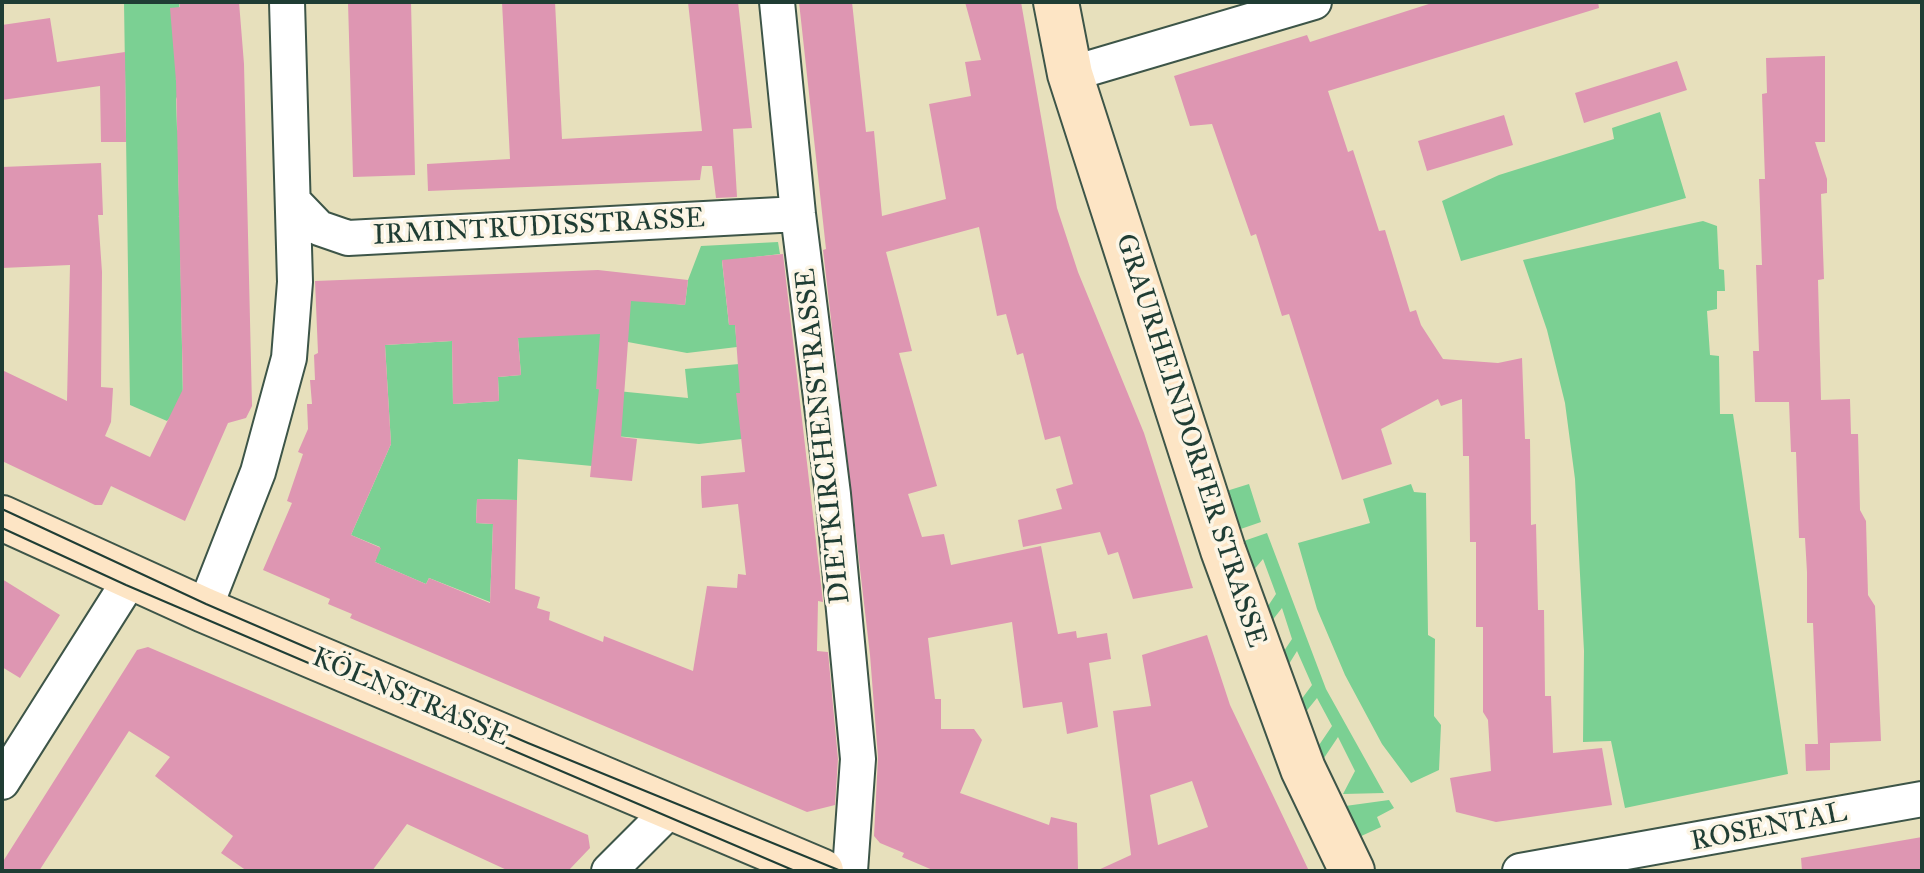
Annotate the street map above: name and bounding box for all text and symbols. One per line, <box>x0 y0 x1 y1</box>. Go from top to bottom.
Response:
street label: IRMINTRUDISSTRASSE <box>372 203 706 253</box>
street label: GRAURHEINDORFER STRASSE <box>1107 230 1273 652</box>
street label: DIETKIRCHENSTRASSE <box>790 267 858 605</box>
street label: KÖLNSTRASSE <box>307 641 513 755</box>
street label: ROSENTAL <box>1688 796 1850 860</box>

